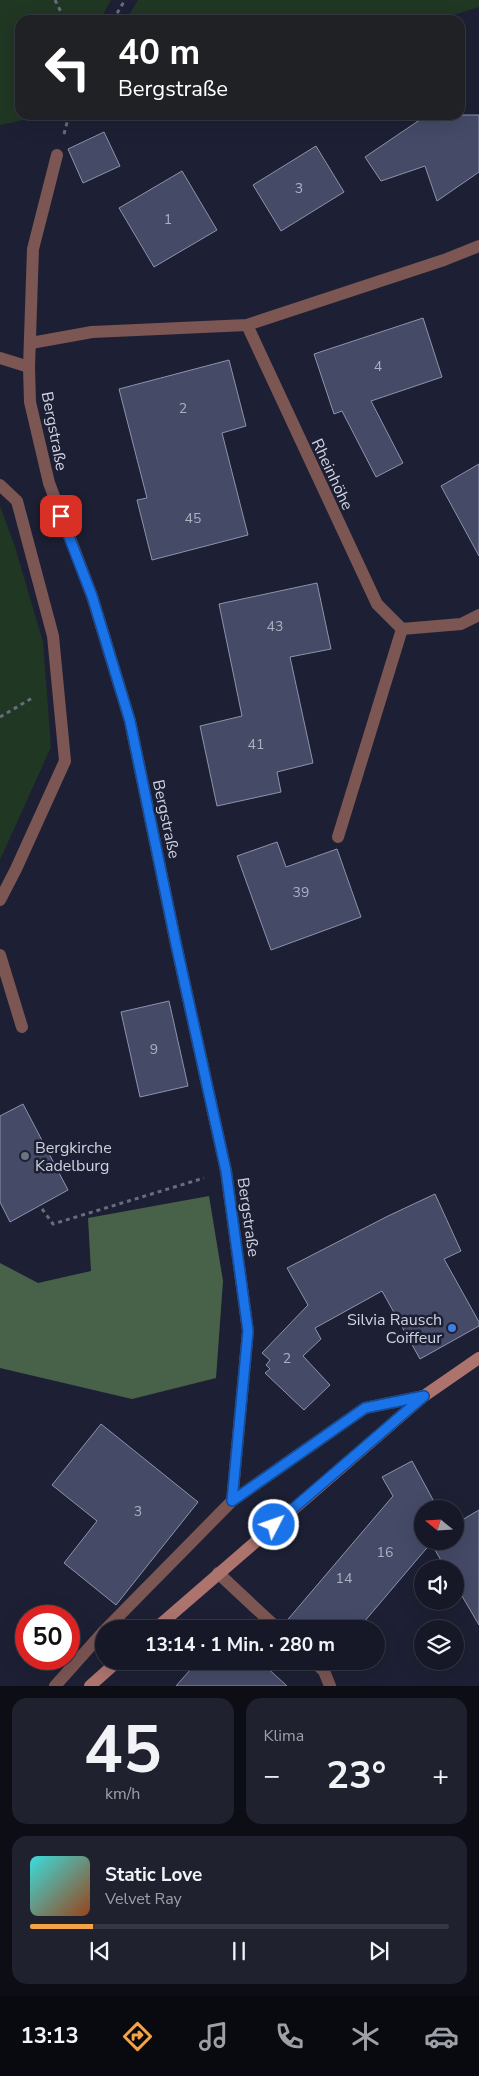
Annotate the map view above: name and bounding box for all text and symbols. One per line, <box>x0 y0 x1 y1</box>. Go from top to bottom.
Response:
text: 40 m <box>118 29 200 76</box>
icon: left <box>35 35 100 100</box>
text: Bergstraße <box>118 74 228 104</box>
house number: 3 <box>295 179 303 198</box>
house number: 1 <box>164 210 172 229</box>
house number: 4 <box>374 357 382 376</box>
street label: Bergstraße <box>36 390 72 473</box>
house number: 2 <box>179 399 187 418</box>
street label: Rheinhöhe <box>306 435 358 514</box>
pin <box>40 495 82 537</box>
icon: arrive <box>47 502 75 530</box>
house number: 45 <box>185 509 201 528</box>
house number: 43 <box>267 617 283 636</box>
house number: 41 <box>248 735 264 754</box>
street label: Bergstraße <box>147 778 185 861</box>
house number: 39 <box>293 883 309 902</box>
house number: 9 <box>150 1040 158 1059</box>
place label: Bergkirche Kadelburg <box>35 1137 112 1177</box>
marker: Bergkirche Kadelburg <box>19 1150 31 1162</box>
street label: Bergstraße <box>232 1176 264 1258</box>
place label: Silvia Rausch Coiffeur <box>347 1309 442 1349</box>
marker: Silvia Rausch Coiffeur <box>446 1322 458 1334</box>
house number: 2 <box>283 1349 291 1368</box>
position arrow <box>247 1498 299 1550</box>
north arrow <box>414 1500 464 1550</box>
map controls <box>414 1500 464 1670</box>
house number: 3 <box>134 1502 142 1521</box>
house number: 16 <box>377 1543 393 1562</box>
button: sound <box>414 1560 464 1610</box>
house number: 14 <box>336 1569 352 1588</box>
speed limit sign: 50 <box>15 1605 80 1670</box>
button: layers <box>414 1620 464 1670</box>
text: 13:14 · 1 Min. · 280 m <box>145 1632 335 1658</box>
text: 45 <box>84 1706 162 1795</box>
text: Klima <box>264 1725 304 1747</box>
text: 23° <box>326 1750 386 1801</box>
text: − <box>264 1757 280 1795</box>
text: + <box>432 1757 449 1795</box>
text: km/h <box>105 1783 140 1805</box>
text: Static Love <box>105 1862 202 1888</box>
text: Velvet Ray <box>105 1888 182 1910</box>
icon: previous <box>86 1937 114 1965</box>
icon: pause <box>225 1937 253 1965</box>
icon: next <box>365 1937 393 1965</box>
icon: directions <box>120 2019 155 2054</box>
icon: music <box>196 2019 231 2054</box>
icon: phone <box>272 2019 307 2054</box>
icon: climate <box>348 2019 383 2054</box>
icon: car <box>424 2019 459 2054</box>
text: 13:13 <box>20 2021 79 2051</box>

